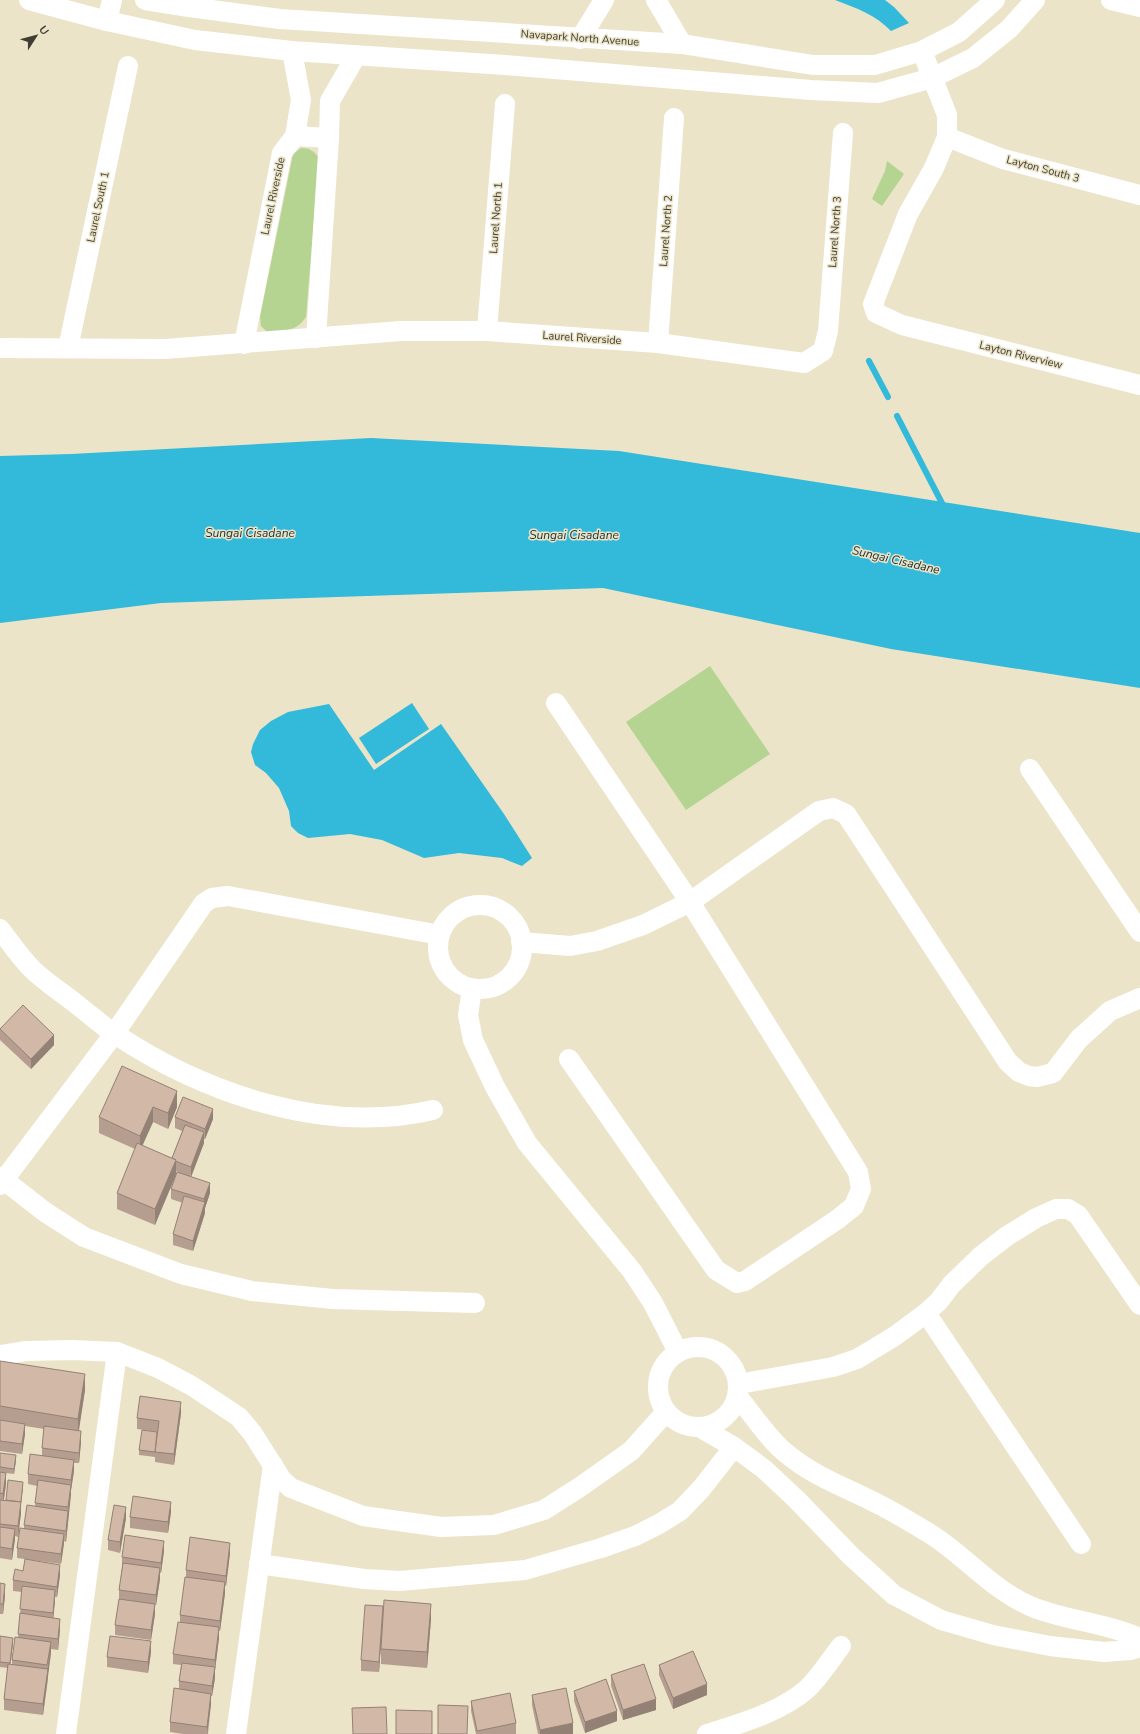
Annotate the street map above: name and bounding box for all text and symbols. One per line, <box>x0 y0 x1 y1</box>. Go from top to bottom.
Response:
north arrow <box>16 16 56 56</box>
text: U <box>35 23 52 38</box>
street label: Navapark North Avenue <box>520 26 640 50</box>
street label: Layton South 3 <box>1005 152 1081 186</box>
street label: Laurel Riverside <box>257 156 289 236</box>
street label: Laurel South 1 <box>83 170 113 244</box>
street label: Laurel North 1 <box>486 182 506 254</box>
street label: Laurel North 2 <box>656 195 676 267</box>
street label: Laurel North 3 <box>825 196 845 268</box>
street label: Laurel Riverside <box>542 328 622 348</box>
street label: Layton Riverview <box>978 337 1064 373</box>
water label: Sungai Cisadane <box>205 525 295 541</box>
water label: Sungai Cisadane <box>529 527 619 543</box>
water label: Sungai Cisadane <box>850 542 942 578</box>

